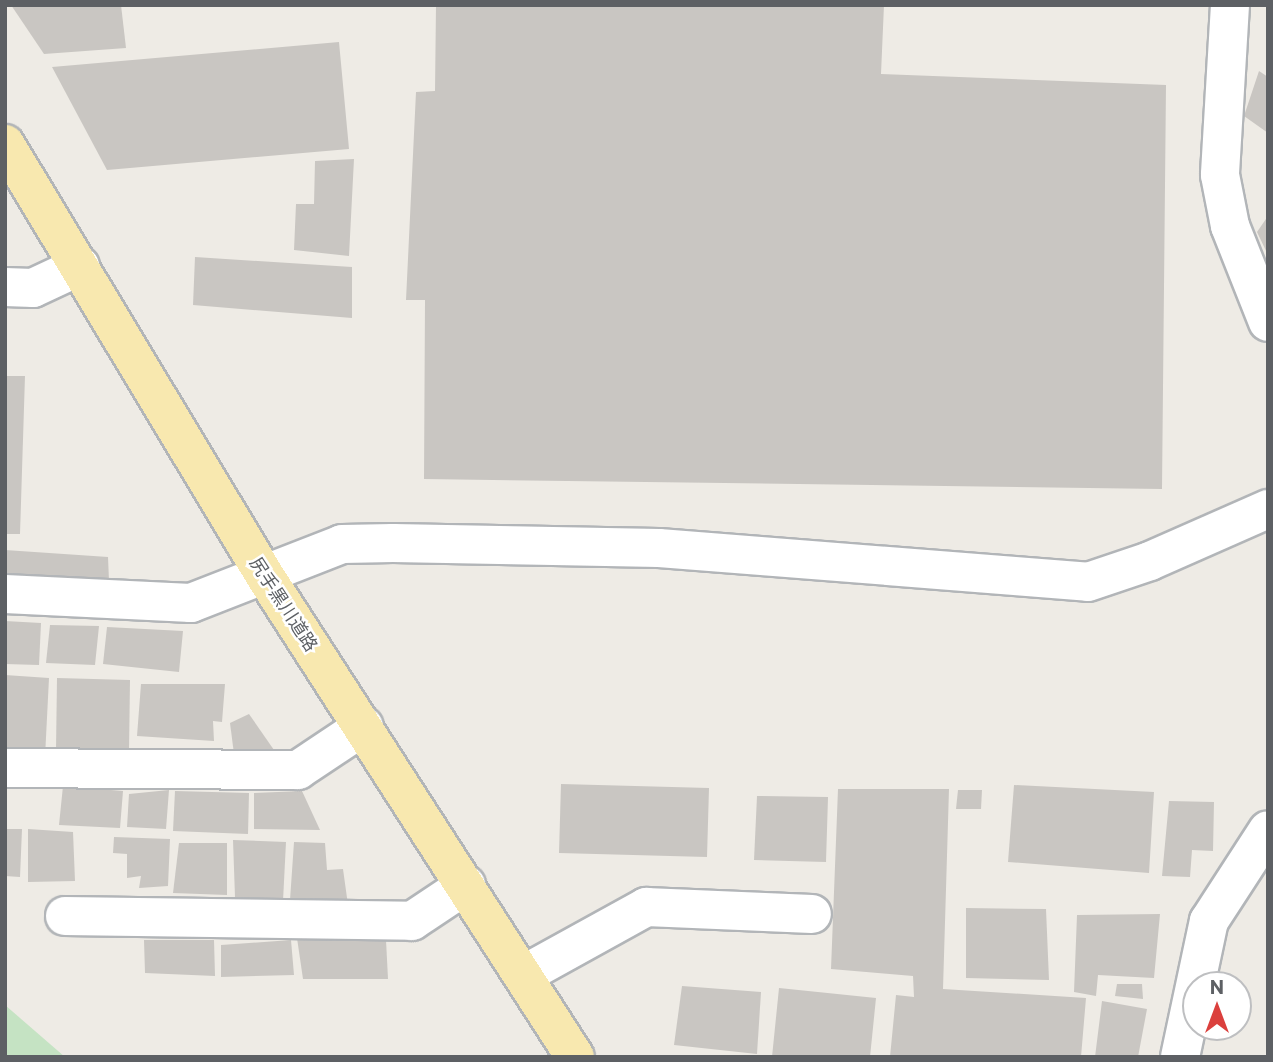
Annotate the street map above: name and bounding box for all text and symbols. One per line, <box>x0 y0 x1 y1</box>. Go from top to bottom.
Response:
street label: 尻手黒川道路 <box>246 553 322 655</box>
north arrow <box>1182 971 1252 1041</box>
text: N <box>1210 975 1224 998</box>

